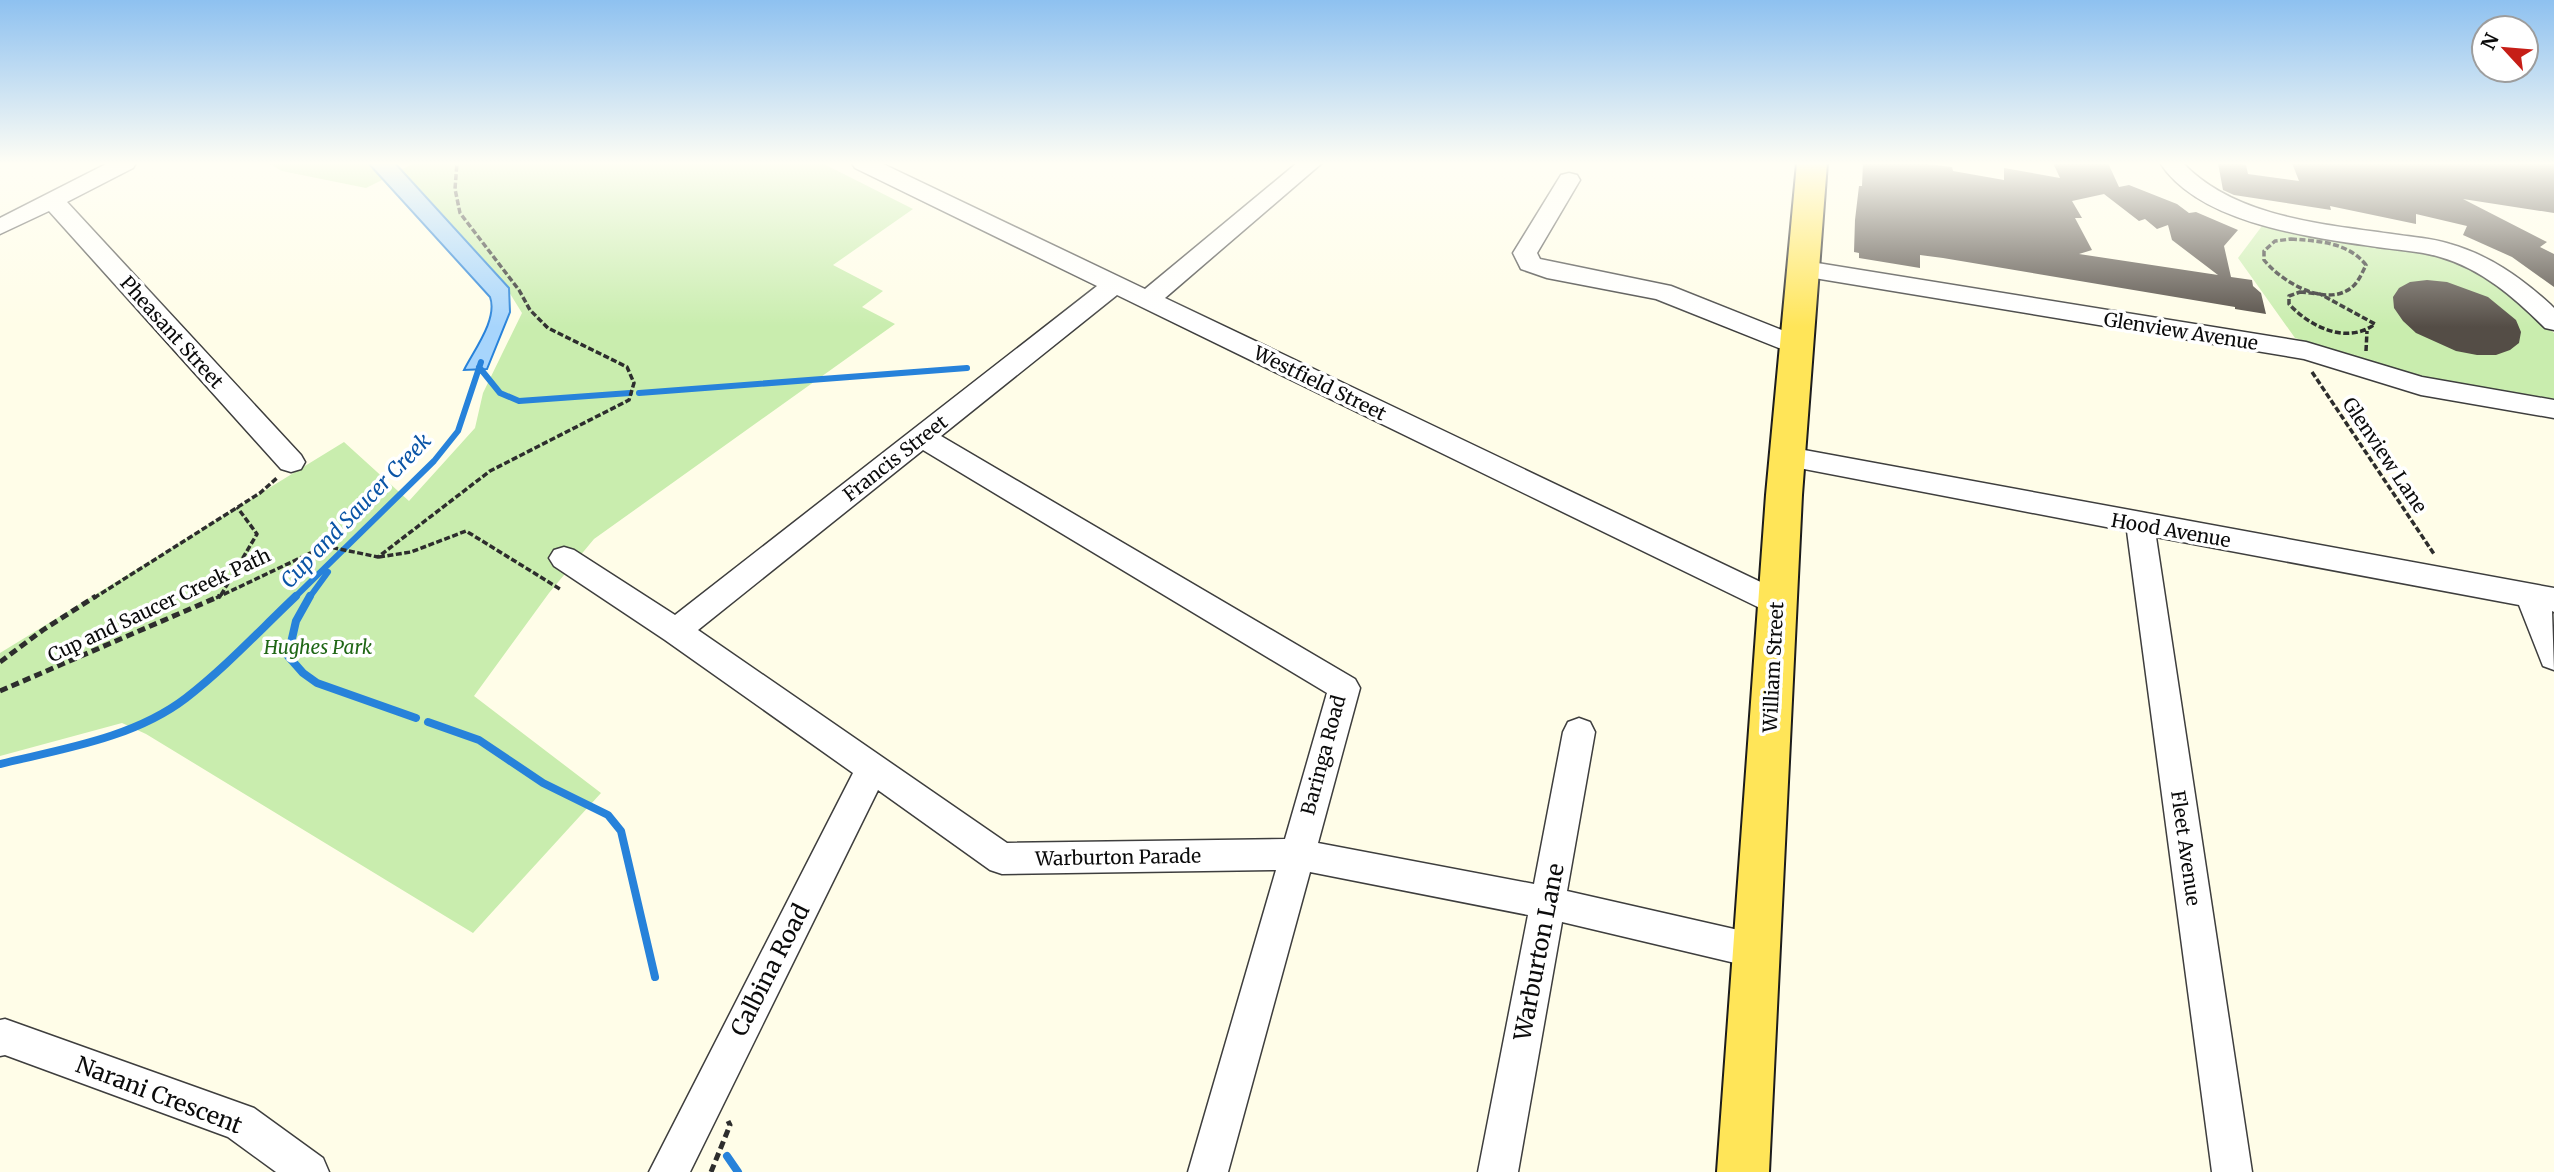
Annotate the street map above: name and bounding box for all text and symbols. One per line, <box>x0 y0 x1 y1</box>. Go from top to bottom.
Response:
north arrow <box>2470 14 2540 84</box>
text: N <box>2476 30 2504 54</box>
street label: Pheasant Street <box>115 271 229 394</box>
street label: Glenview Avenue <box>2102 307 2260 355</box>
street label: Westfield Street <box>1249 340 1391 426</box>
street label: Glenview Lane <box>2337 393 2433 517</box>
street label: Francis Street <box>838 409 953 506</box>
water label: Cup and Saucer Creek <box>275 427 437 594</box>
street label: Hood Avenue <box>2109 508 2233 552</box>
street label: Cup and Saucer Creek Path <box>44 543 275 667</box>
street label: William Street <box>1758 601 1788 734</box>
park label: Hughes Park <box>263 635 373 659</box>
street label: Baringa Road <box>1296 693 1350 817</box>
street label: Fleet Avenue <box>2166 789 2206 907</box>
street label: Warburton Parade <box>1034 844 1201 870</box>
street label: Warburton Lane <box>1507 861 1570 1044</box>
street label: Calbina Road <box>724 899 815 1041</box>
street label: Narani Crescent <box>72 1050 246 1140</box>

